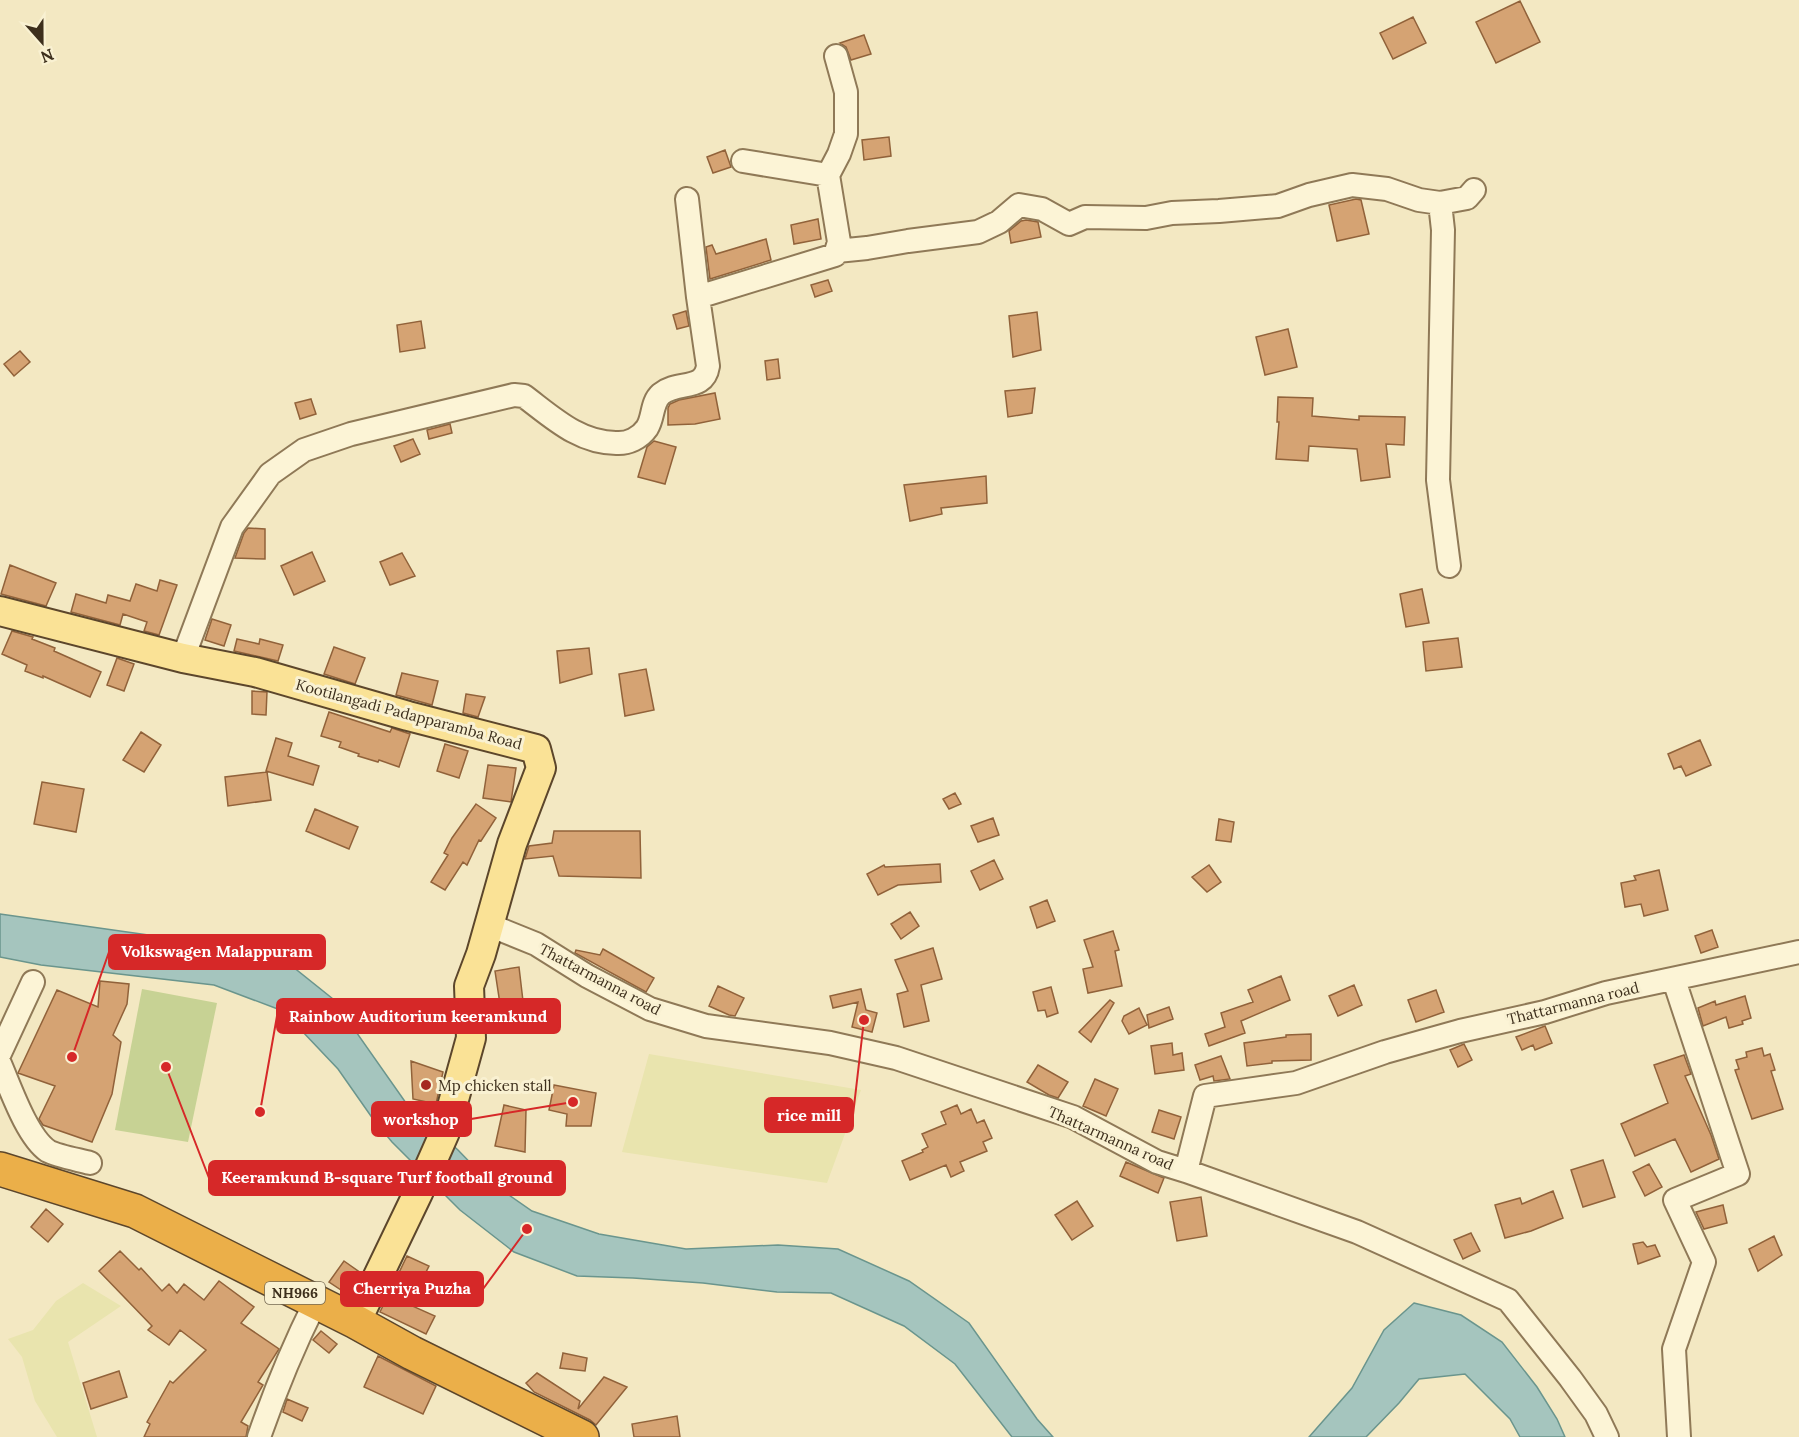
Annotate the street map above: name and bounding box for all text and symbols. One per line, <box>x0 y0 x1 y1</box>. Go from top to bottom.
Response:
north arrow <box>12 12 72 72</box>
text: N <box>38 44 57 68</box>
street label: Kootilangadi Padapparamba Road <box>294 675 524 753</box>
callout: Volkswagen Malappuram <box>109 935 325 969</box>
street label: Thattarmanna road <box>536 939 664 1019</box>
text: Volkswagen Malappuram <box>121 941 313 961</box>
street label: Thattarmanna road <box>1505 977 1641 1029</box>
callout: Rainbow Auditorium keeramkund <box>277 999 560 1033</box>
text: Rainbow Auditorium keeramkund <box>289 1006 548 1026</box>
place label: Mp chicken stall <box>438 1076 552 1095</box>
marker: Mp chicken stall <box>419 1078 433 1092</box>
callout: rice mill <box>765 1098 853 1132</box>
callout: workshop <box>372 1102 471 1136</box>
street label: Thattarmanna road <box>1045 1102 1177 1174</box>
text: rice mill <box>777 1105 841 1125</box>
text: workshop <box>383 1109 459 1129</box>
callout: Keeramkund B-square Turf football ground <box>209 1161 565 1195</box>
text: Keeramkund B-square Turf football ground <box>221 1167 553 1187</box>
callout: Cherriya Puzha <box>341 1272 483 1306</box>
text: Cherriya Puzha <box>353 1278 472 1298</box>
road number: NH966 <box>265 1282 325 1304</box>

